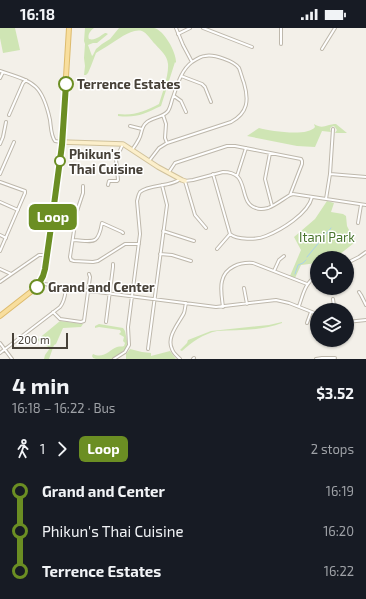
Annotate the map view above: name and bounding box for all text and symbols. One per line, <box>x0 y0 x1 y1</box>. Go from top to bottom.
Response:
text: 16:18 <box>20 5 55 23</box>
marker: Terrence Estates <box>58 76 74 92</box>
place label: Terrence Estates <box>77 76 180 92</box>
place label: Phikun's Thai Cuisine <box>69 146 143 177</box>
marker: Phikun's Thai Cuisine <box>54 155 66 167</box>
line badge: Loop <box>25 204 81 230</box>
text: Loop <box>37 208 69 225</box>
park label: Itani Park <box>299 229 355 245</box>
map controls <box>310 251 354 347</box>
button: locate <box>310 251 354 295</box>
marker: Grand and Center <box>29 279 45 295</box>
place label: Grand and Center <box>48 279 155 295</box>
button: layers <box>310 303 354 347</box>
scale bar <box>12 331 68 350</box>
text: 200 m <box>18 333 50 346</box>
text: 4 min <box>12 372 69 398</box>
text: $3.52 <box>316 384 354 402</box>
text: 16:18 – 16:22 · Bus <box>12 400 115 416</box>
icon: walk <box>12 438 34 460</box>
icon: forward <box>51 438 73 460</box>
text: Loop <box>87 440 120 457</box>
text: 1 <box>40 441 45 457</box>
text: 2 stops <box>311 441 354 457</box>
text: Grand and Center <box>42 482 165 500</box>
text: 16:19 <box>326 483 354 499</box>
text: Phikun's Thai Cuisine <box>42 522 183 540</box>
text: 16:20 <box>323 523 354 539</box>
text: Terrence Estates <box>42 562 161 580</box>
text: 16:22 <box>324 563 354 579</box>

